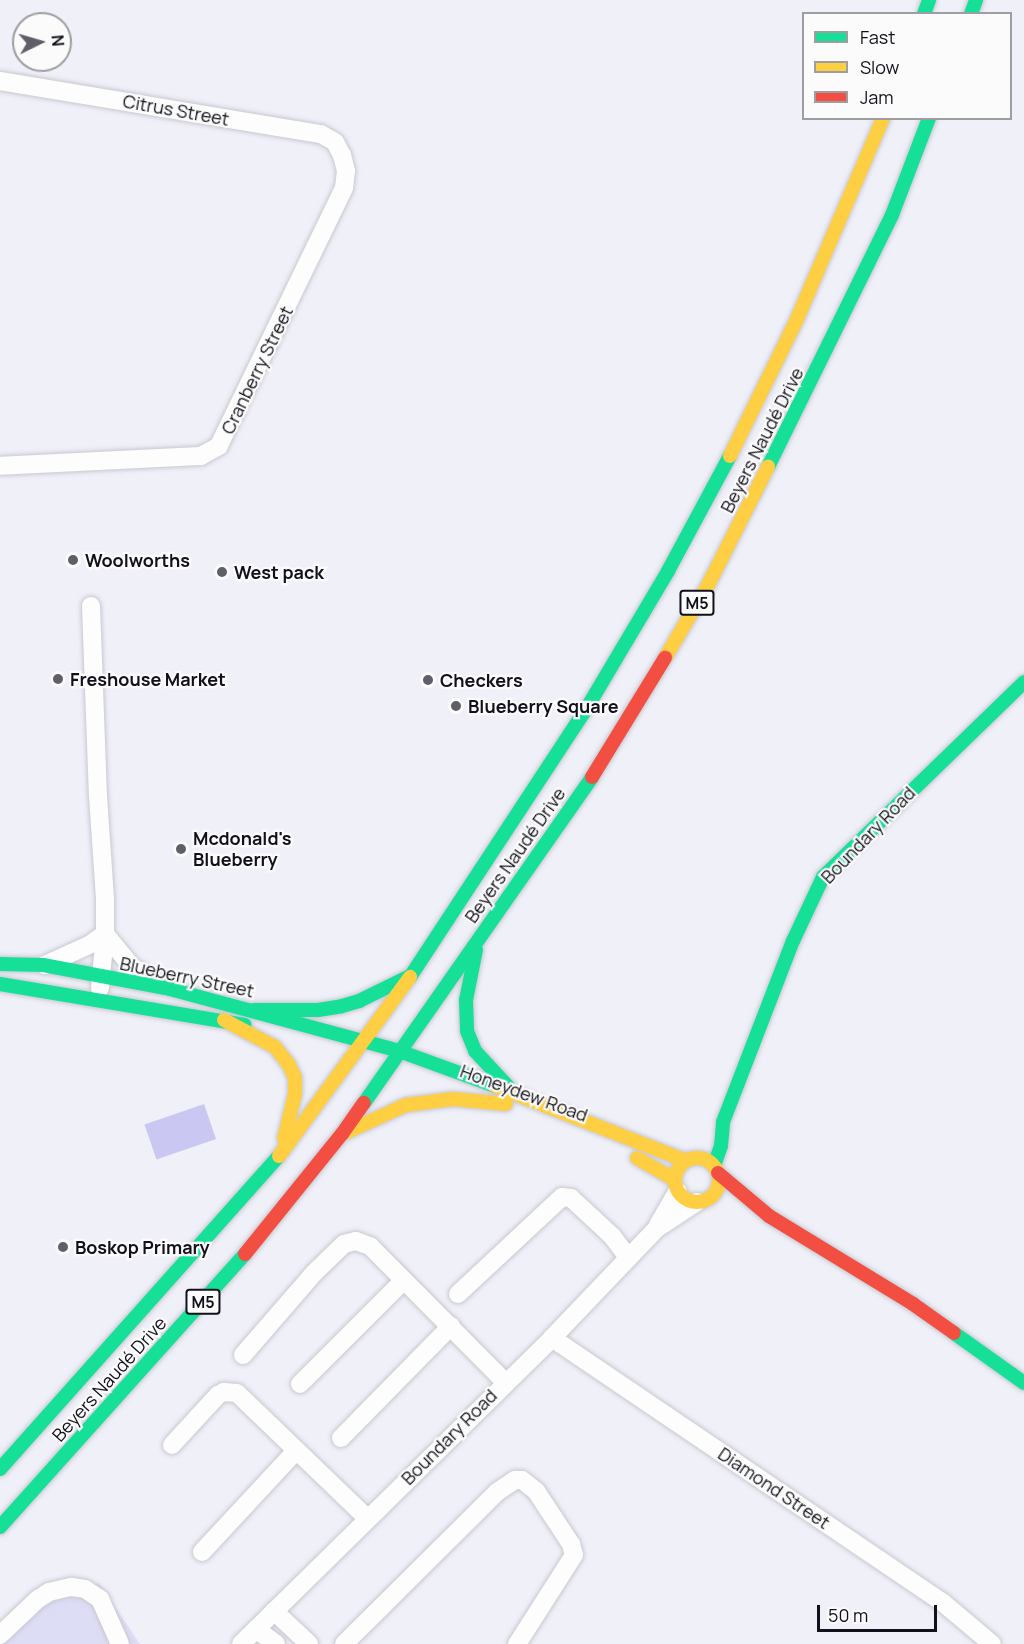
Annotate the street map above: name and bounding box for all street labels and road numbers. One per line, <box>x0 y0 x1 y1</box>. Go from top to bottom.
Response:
street label: Citrus Street <box>121 90 231 130</box>
street label: Cranberry Street <box>217 302 297 438</box>
street label: Beyers Naudé Drive <box>716 364 808 516</box>
road number: M5 <box>679 590 715 616</box>
street label: Boundary Road <box>817 782 919 888</box>
street label: Beyers Naudé Drive <box>460 783 570 927</box>
street label: Blueberry Street <box>118 952 256 1002</box>
street label: Honeydew Road <box>457 1060 591 1126</box>
road number: M5 <box>185 1289 221 1315</box>
street label: Beyers Naudé Drive <box>47 1312 171 1446</box>
street label: Boundary Road <box>397 1385 501 1489</box>
street label: Diamond Street <box>714 1443 834 1533</box>

